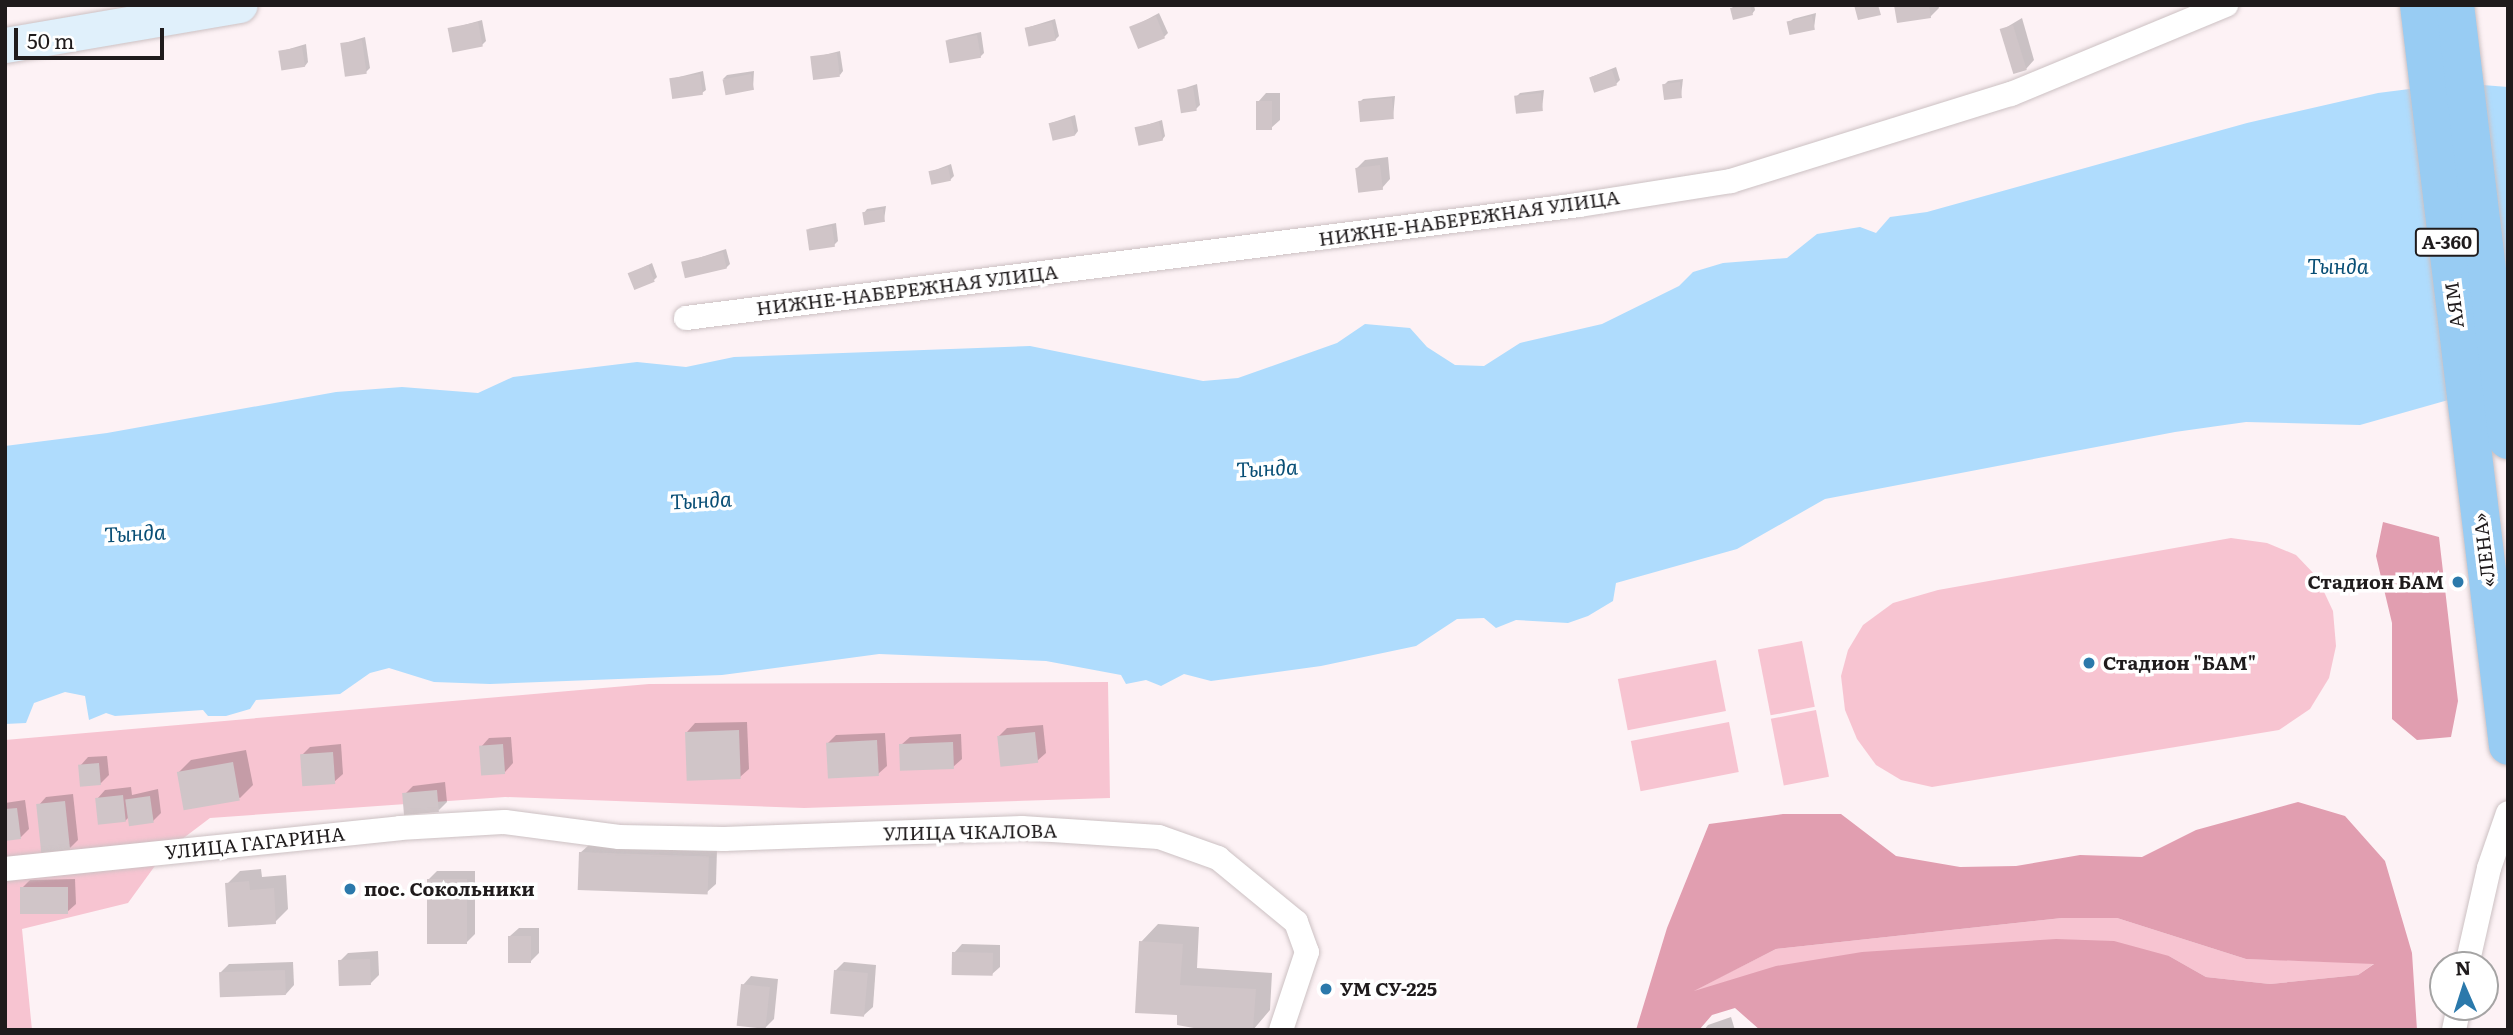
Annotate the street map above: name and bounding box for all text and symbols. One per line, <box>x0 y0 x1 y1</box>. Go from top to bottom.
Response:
scale bar <box>18 14 168 58</box>
text: 50 m <box>27 24 74 55</box>
street label: НИЖНЕ-НАБЕРЕЖНАЯ УЛИЦА <box>1317 186 1621 250</box>
road number: А-360 <box>2414 228 2480 256</box>
water label: Тында <box>2307 252 2369 278</box>
street label: НИЖНЕ-НАБЕРЕЖНАЯ УЛИЦА <box>755 260 1059 320</box>
street label: АЯМ <box>2440 280 2468 330</box>
water label: Тында <box>1236 453 1298 481</box>
water label: Тында <box>670 485 732 513</box>
street label: «ЛЕНА» <box>2468 511 2500 589</box>
water label: Тында <box>104 518 166 546</box>
place label: Стадион БАМ <box>2308 571 2444 593</box>
marker: Стадион БАМ <box>2450 574 2466 590</box>
place label: Стадион "БАМ" <box>2103 652 2256 674</box>
marker: Стадион "БАМ" <box>2081 655 2097 671</box>
street label: УЛИЦА ЧКАЛОВА <box>883 819 1057 845</box>
street label: УЛИЦА ГАГАРИНА <box>164 822 346 864</box>
place label: пос. Сокольники <box>364 878 535 900</box>
marker: пос. Сокольники <box>342 881 358 897</box>
north arrow <box>2429 951 2499 1021</box>
text: N <box>2454 953 2472 981</box>
place label: УМ СУ-225 <box>1340 978 1437 1000</box>
marker: УМ СУ-225 <box>1318 981 1334 997</box>

